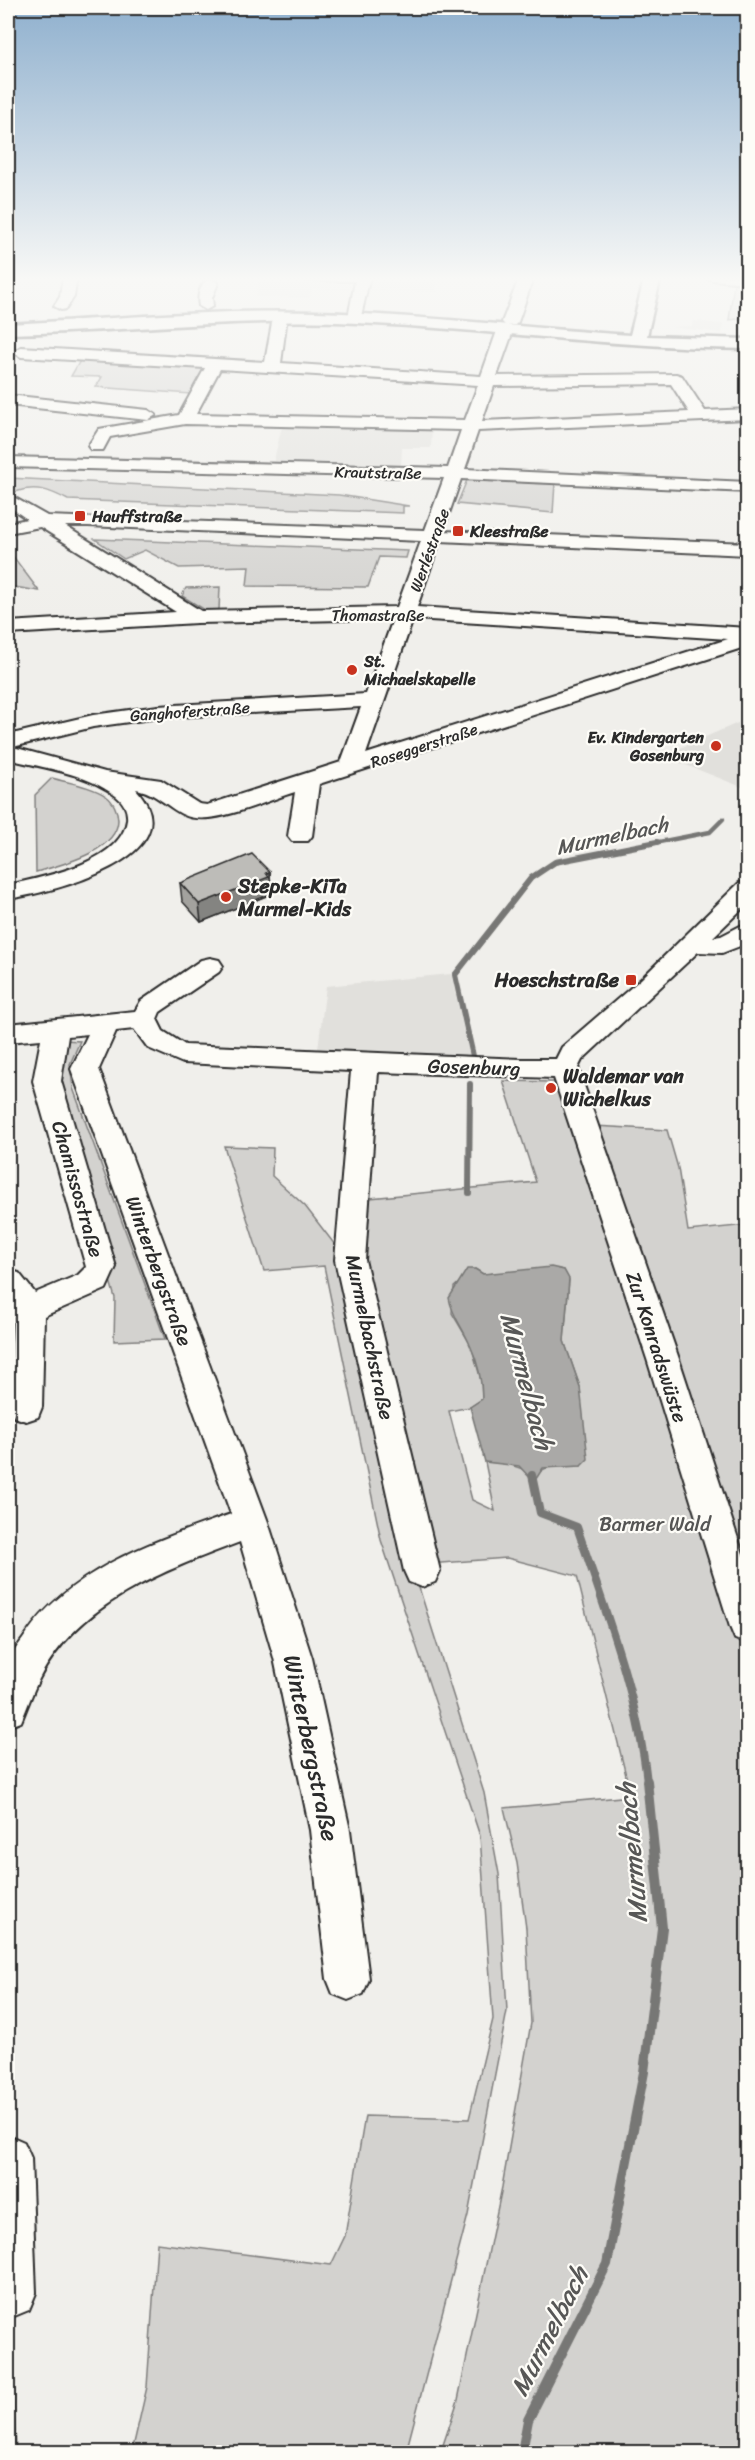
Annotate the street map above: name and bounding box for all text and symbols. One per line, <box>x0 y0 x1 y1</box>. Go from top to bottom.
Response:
street label: Krautstraße <box>334 457 422 488</box>
place label: Hauffstraße <box>91 502 183 531</box>
street label: Werléstraße <box>401 504 458 596</box>
marker: Hauffstraße <box>73 509 87 523</box>
place label: Kleestraße <box>469 517 549 546</box>
marker: Kleestraße <box>451 524 465 538</box>
street label: Thomastraße <box>331 601 425 630</box>
place label: St. Michaelskapelle <box>363 647 476 694</box>
marker: St. Michaelskapelle <box>345 663 359 677</box>
street label: Ganghoferstraße <box>129 693 251 730</box>
street label: Roseggerstraße <box>367 714 482 776</box>
place label: Ev. Kindergarten Gosenburg <box>587 723 705 770</box>
marker: Ev. Kindergarten Gosenburg <box>709 739 723 753</box>
water label: Murmelbach <box>553 805 673 866</box>
place label: Stepke-KiTa Murmel-Kids <box>237 869 352 927</box>
marker: Stepke-KiTa Murmel-Kids <box>219 890 233 904</box>
place label: Hoeschstraße <box>493 963 620 998</box>
marker: Hoeschstraße <box>624 973 638 987</box>
street label: Gosenburg <box>427 1048 521 1087</box>
place label: Waldemar van Wichelkus <box>563 1059 684 1117</box>
marker: Waldemar van Wichelkus <box>544 1081 558 1095</box>
street label: Chamissostraße <box>41 1117 114 1262</box>
street label: Winterbergstraße <box>115 1191 202 1351</box>
street label: Murmelbachstraße <box>335 1251 404 1423</box>
street label: Zur Konradswüste <box>616 1267 698 1428</box>
water label: Murmelbach <box>487 1307 568 1457</box>
park label: Barmer Wald <box>599 1507 712 1542</box>
street label: Winterbergstraße <box>271 1651 351 1845</box>
water label: Murmelbach <box>603 1779 661 1925</box>
water label: Murmelbach <box>497 2256 602 2404</box>

